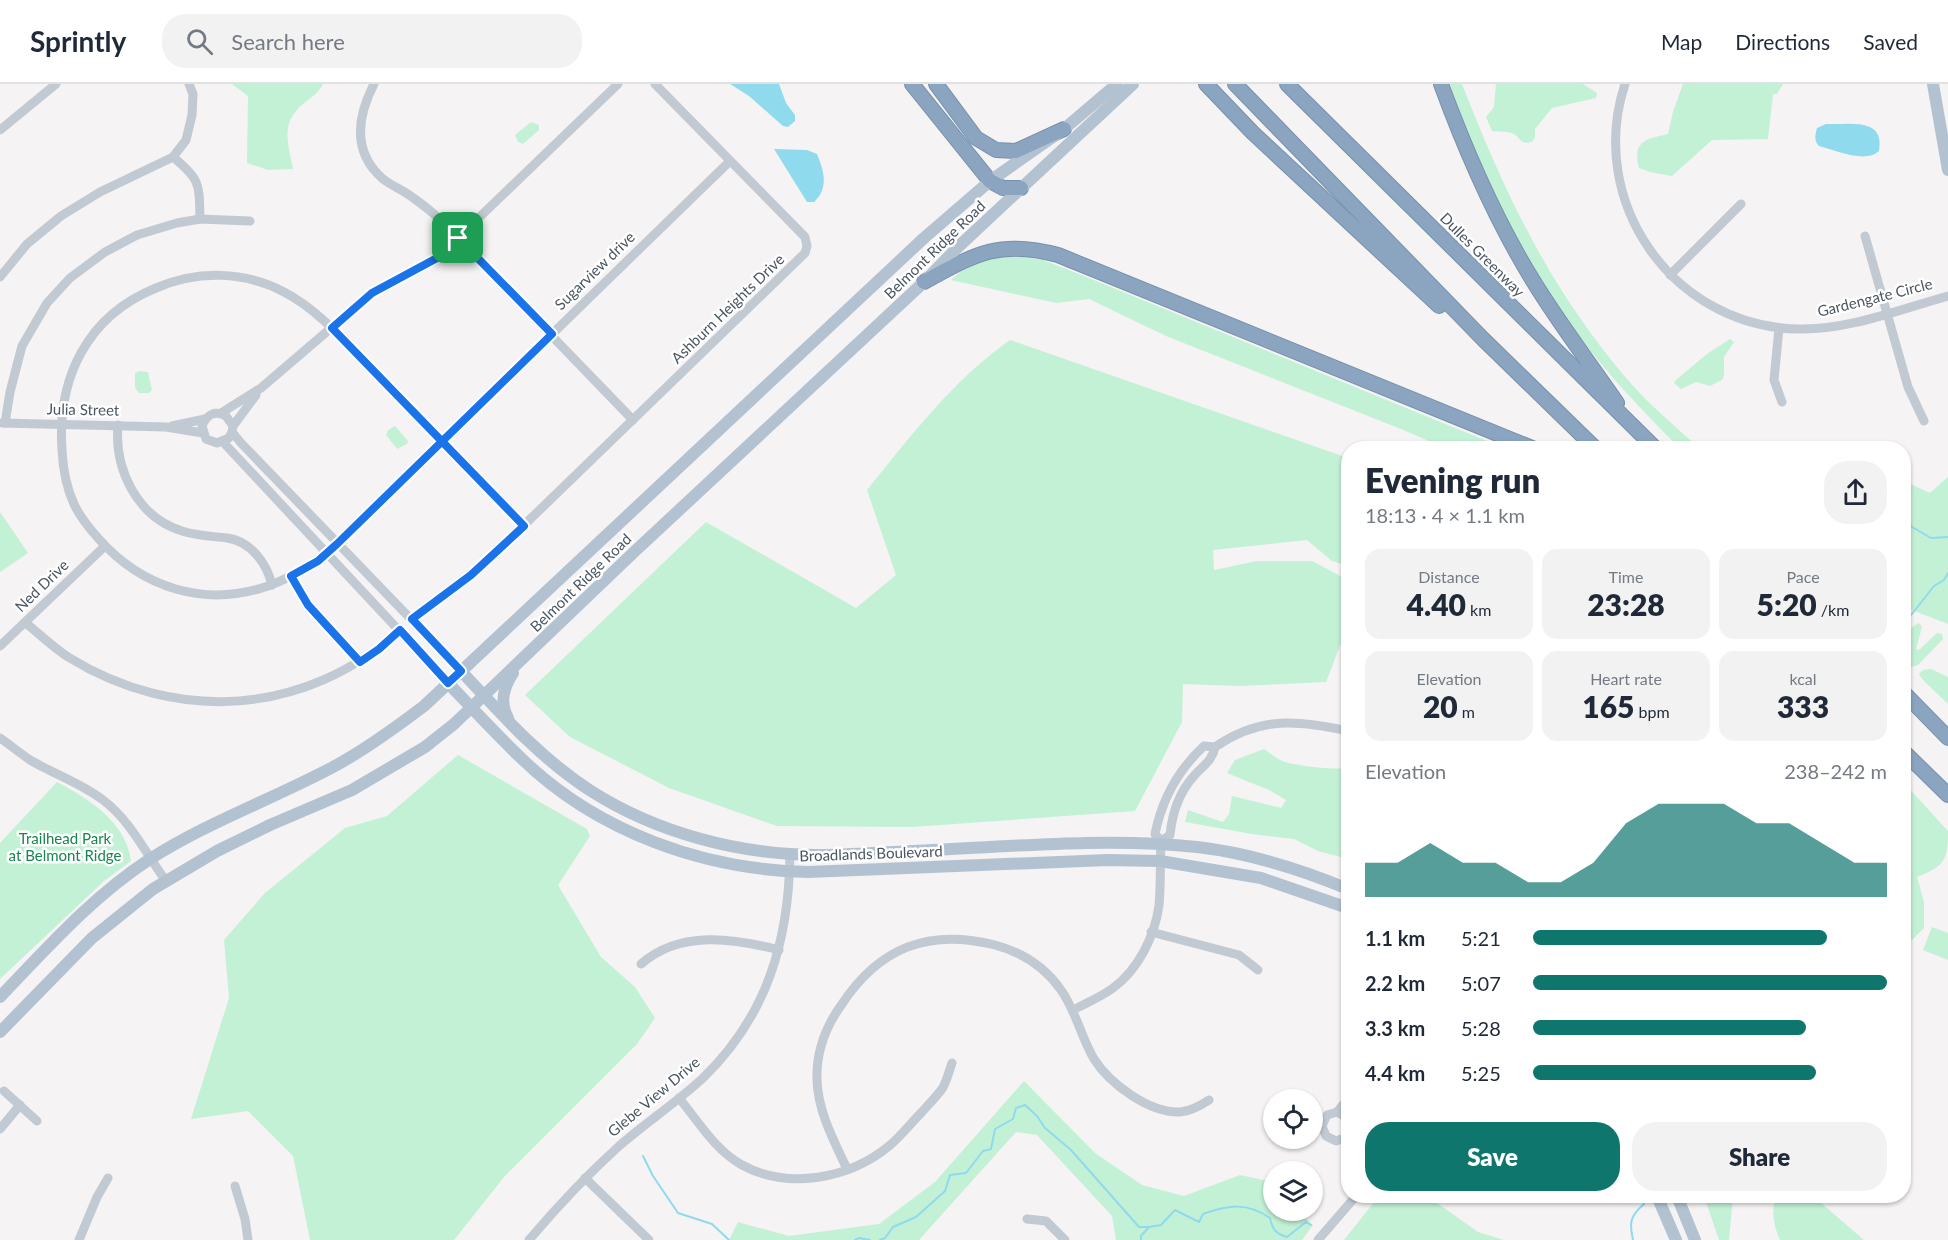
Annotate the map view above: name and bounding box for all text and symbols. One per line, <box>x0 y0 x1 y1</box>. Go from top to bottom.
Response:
search box <box>162 14 582 68</box>
text: Sprintly <box>30 24 126 58</box>
icon: search <box>183 25 216 58</box>
text: Search here <box>231 28 345 55</box>
text: Map <box>1661 29 1702 54</box>
text: Directions <box>1735 29 1830 54</box>
text: Saved <box>1863 29 1918 54</box>
street label: Belmont Ridge Road <box>880 196 989 302</box>
street label: Dulles Greenway <box>1437 208 1529 300</box>
pin <box>432 212 483 263</box>
icon: arrive <box>441 221 474 254</box>
street label: Sugarview drive <box>550 227 638 313</box>
street label: Ashburn Heights Drive <box>667 250 787 367</box>
street label: Gardengate Circle <box>1815 274 1934 320</box>
street label: Julia Street <box>47 399 120 419</box>
text: Evening run <box>1365 460 1540 500</box>
button: share <box>1824 461 1887 524</box>
text: 18:13 · 4 × 1.1 km <box>1365 503 1525 527</box>
street label: Belmont Ridge Road <box>526 529 635 635</box>
street label: Ned Drive <box>11 555 72 615</box>
text: Distance <box>1418 567 1480 586</box>
text: Time <box>1609 567 1643 586</box>
text: Pace <box>1786 567 1820 586</box>
text: 4.40 <box>1407 586 1466 622</box>
text: 23:28 <box>1587 586 1665 622</box>
text: 5:20 <box>1757 586 1817 622</box>
text: km <box>1466 600 1491 619</box>
text: /km <box>1817 600 1849 619</box>
text: Elevation <box>1417 669 1482 688</box>
text: Heart rate <box>1590 669 1662 688</box>
text: kcal <box>1789 669 1817 688</box>
text: 20 <box>1423 688 1458 724</box>
text: 165 <box>1582 688 1635 724</box>
text: 333 <box>1777 688 1829 724</box>
text: m <box>1458 702 1475 721</box>
text: bpm <box>1635 702 1670 721</box>
text: Elevation <box>1365 759 1446 783</box>
text: 238–242 m <box>1784 759 1887 783</box>
park label: Trailhead Park at Belmont Ridge <box>9 829 121 864</box>
street label: Broadlands Boulevard <box>799 842 943 864</box>
text: 1.1 km <box>1365 926 1425 950</box>
text: 5:21 <box>1461 926 1501 950</box>
text: 2.2 km <box>1365 971 1425 995</box>
text: 5:07 <box>1461 971 1501 995</box>
text: 3.3 km <box>1365 1016 1425 1040</box>
text: 5:28 <box>1461 1016 1501 1040</box>
street label: Glebe View Drive <box>604 1052 703 1140</box>
text: 4.4 km <box>1365 1061 1425 1085</box>
text: 5:25 <box>1461 1061 1501 1085</box>
map controls <box>1263 1089 1323 1221</box>
button: locate <box>1263 1089 1323 1149</box>
button: Save <box>1365 1122 1620 1191</box>
button: Share <box>1632 1122 1887 1191</box>
button: layers <box>1263 1161 1323 1221</box>

